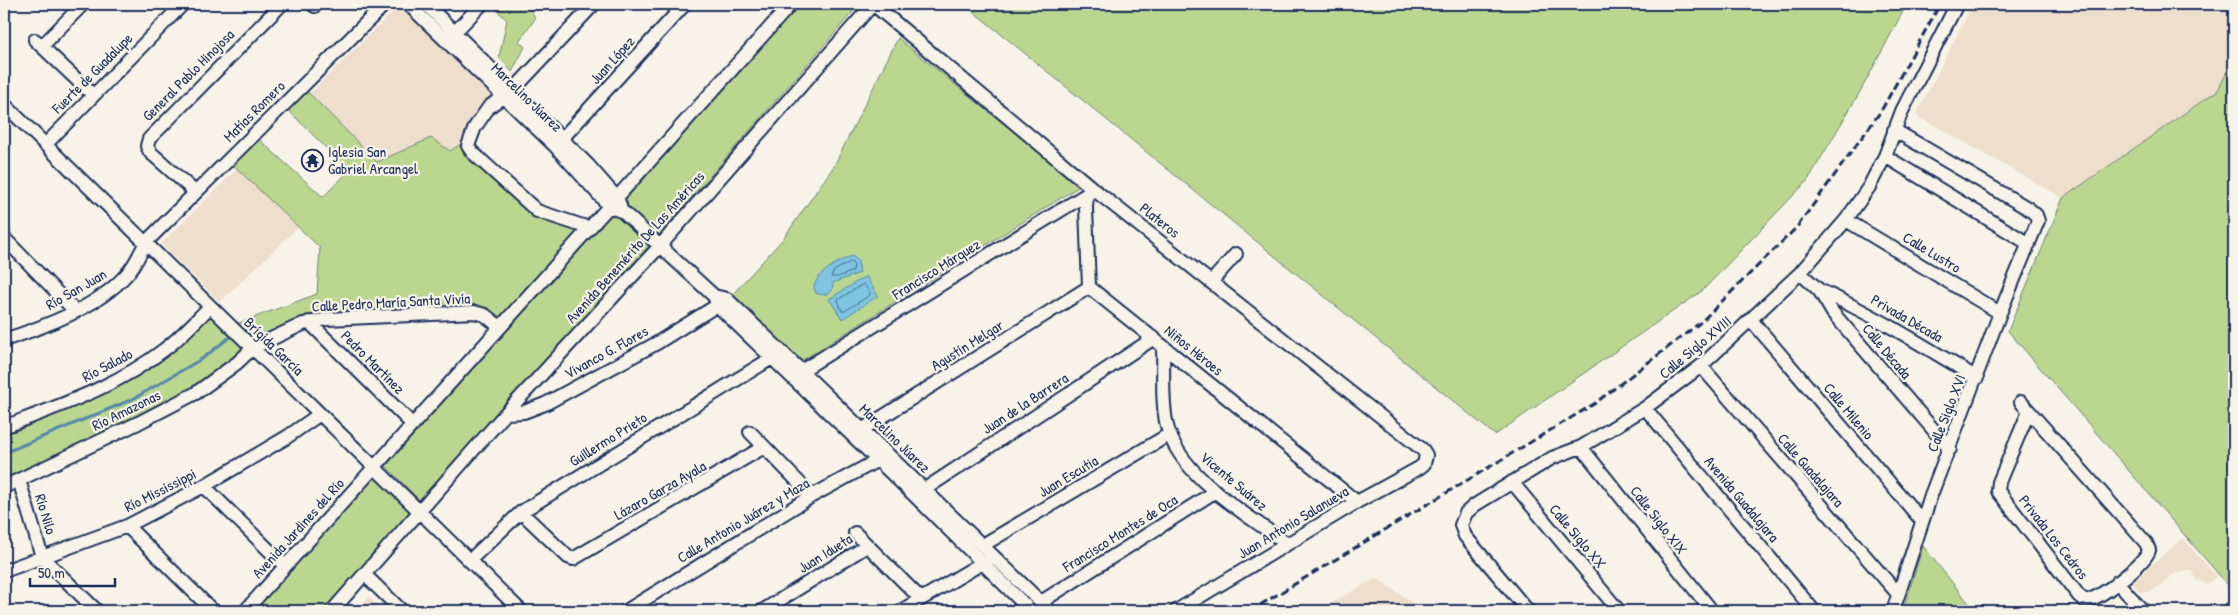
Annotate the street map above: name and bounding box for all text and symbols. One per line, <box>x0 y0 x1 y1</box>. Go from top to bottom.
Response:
street label: General Pablo Hinojosa <box>137 24 239 126</box>
street label: Fuerte de Guadalupe <box>46 28 137 119</box>
street label: Juan López <box>585 31 640 89</box>
street label: Marcelino Júarez <box>487 58 568 137</box>
street label: Matías Romero <box>219 76 289 146</box>
place label: Iglesia San Gabriel Arcangel <box>328 141 418 179</box>
temple icon: Iglesia San Gabriel Arcangel <box>300 148 324 172</box>
street label: Avenida Benemérito De Las Américas <box>561 166 709 328</box>
street label: Plateros <box>1135 198 1185 243</box>
street label: Calle Lustro <box>1899 226 1965 278</box>
street label: Francisco Márquez <box>887 233 985 305</box>
street label: Río San Juan <box>42 263 110 315</box>
street label: Calle Pedro María Santa Vivía <box>311 287 471 317</box>
street label: Privada Década <box>1867 289 1947 347</box>
street label: Calle Siglo XVIII <box>1654 311 1736 383</box>
street label: Brígida García <box>239 312 309 380</box>
street label: Agustín Melgar <box>927 314 1007 376</box>
street label: Calle Década <box>1858 319 1916 383</box>
street label: Vivanco G. Flores <box>560 320 652 384</box>
street label: Niños Héroes <box>1160 320 1228 380</box>
street label: Pedro Martínez <box>336 325 410 399</box>
street label: Río Salado <box>78 343 136 387</box>
street label: Juan de la Barrera <box>978 367 1072 439</box>
street label: Calle Siglo XVI <box>1922 371 1970 455</box>
street label: Calle Milenio <box>1819 378 1879 444</box>
street label: Río Amazonas <box>88 384 164 436</box>
street label: Marcelino Júarez <box>855 399 936 478</box>
street label: Guillermo Prieto <box>565 407 651 471</box>
street label: Calle Guadalajara <box>1773 428 1849 512</box>
street label: Vicente Suárez <box>1196 447 1273 516</box>
street label: Juan Escutia <box>1034 450 1102 502</box>
street label: Avenida Guadalajara <box>1700 452 1784 547</box>
street label: Lázaro Garza Ayala <box>610 455 710 525</box>
street label: Río Mississippi <box>120 463 200 517</box>
street label: Calle Antonio Juárez y Maza <box>673 472 813 568</box>
street label: Avenida Jardines del Río <box>247 473 349 583</box>
street label: Juan Antonio Salanueva <box>1234 481 1352 563</box>
street label: Calle Siglo XIX <box>1625 481 1693 559</box>
street label: Francisco Montes de Oca <box>1058 489 1182 577</box>
street label: Privada Los Cedros <box>2014 490 2094 584</box>
street label: Río Nilo <box>30 491 62 537</box>
street label: Calle Siglo XX <box>1545 499 1611 573</box>
street label: Juan Idueta <box>794 528 856 578</box>
scale bar <box>30 555 115 587</box>
text: 50 m <box>38 562 65 583</box>

